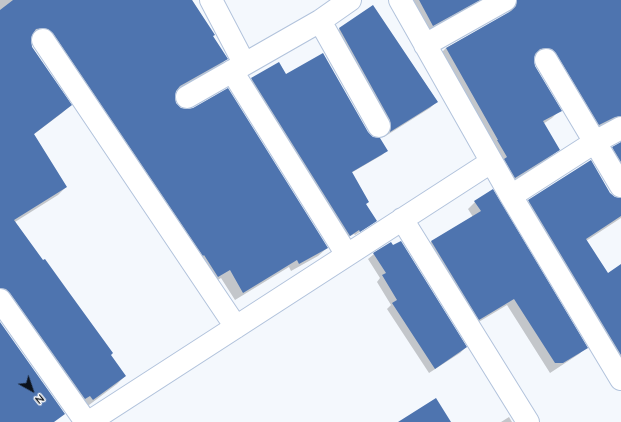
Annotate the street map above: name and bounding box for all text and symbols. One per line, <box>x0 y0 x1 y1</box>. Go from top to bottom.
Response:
north arrow <box>12 370 52 410</box>
text: N <box>32 391 47 407</box>

